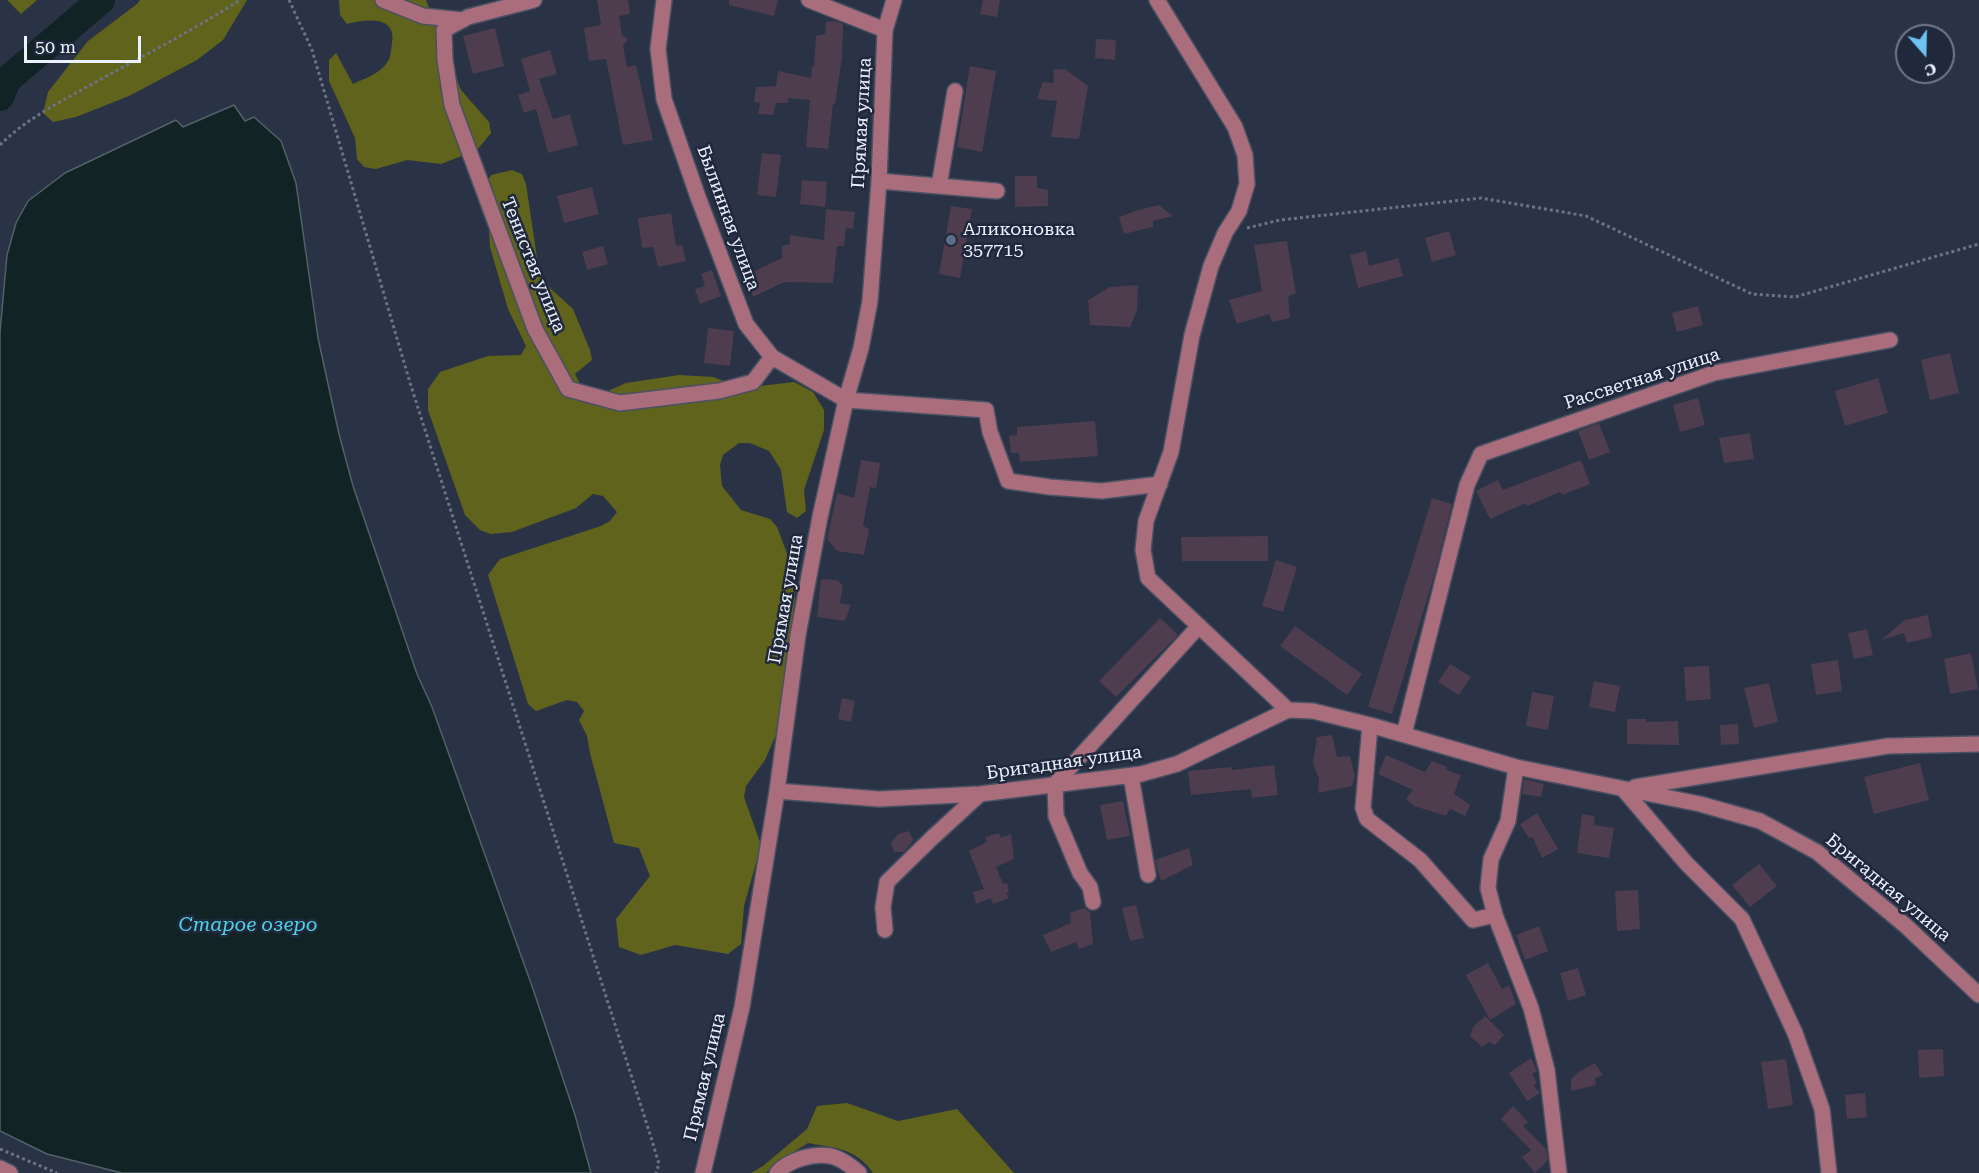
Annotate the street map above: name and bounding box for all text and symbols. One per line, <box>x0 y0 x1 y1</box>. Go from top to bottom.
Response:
scale bar <box>27 24 144 62</box>
north arrow <box>1895 24 1955 84</box>
text: 50 m <box>35 36 76 57</box>
street label: Прямая улица <box>848 57 876 189</box>
text: С <box>1922 59 1939 80</box>
street label: Былинная улица <box>692 142 764 294</box>
street label: Тенистая улица <box>496 194 570 336</box>
place label: Аликоновка 357715 <box>963 219 1075 262</box>
marker: Аликоновка 357715 <box>944 233 958 247</box>
street label: Рассветная улица <box>1561 344 1723 414</box>
street label: Прямая улица <box>764 533 808 665</box>
street label: Бригадная улица <box>985 741 1143 785</box>
street label: Бригадная улица <box>1821 829 1955 947</box>
water label: Старое озеро <box>179 913 317 937</box>
street label: Прямая улица <box>680 1011 730 1143</box>

